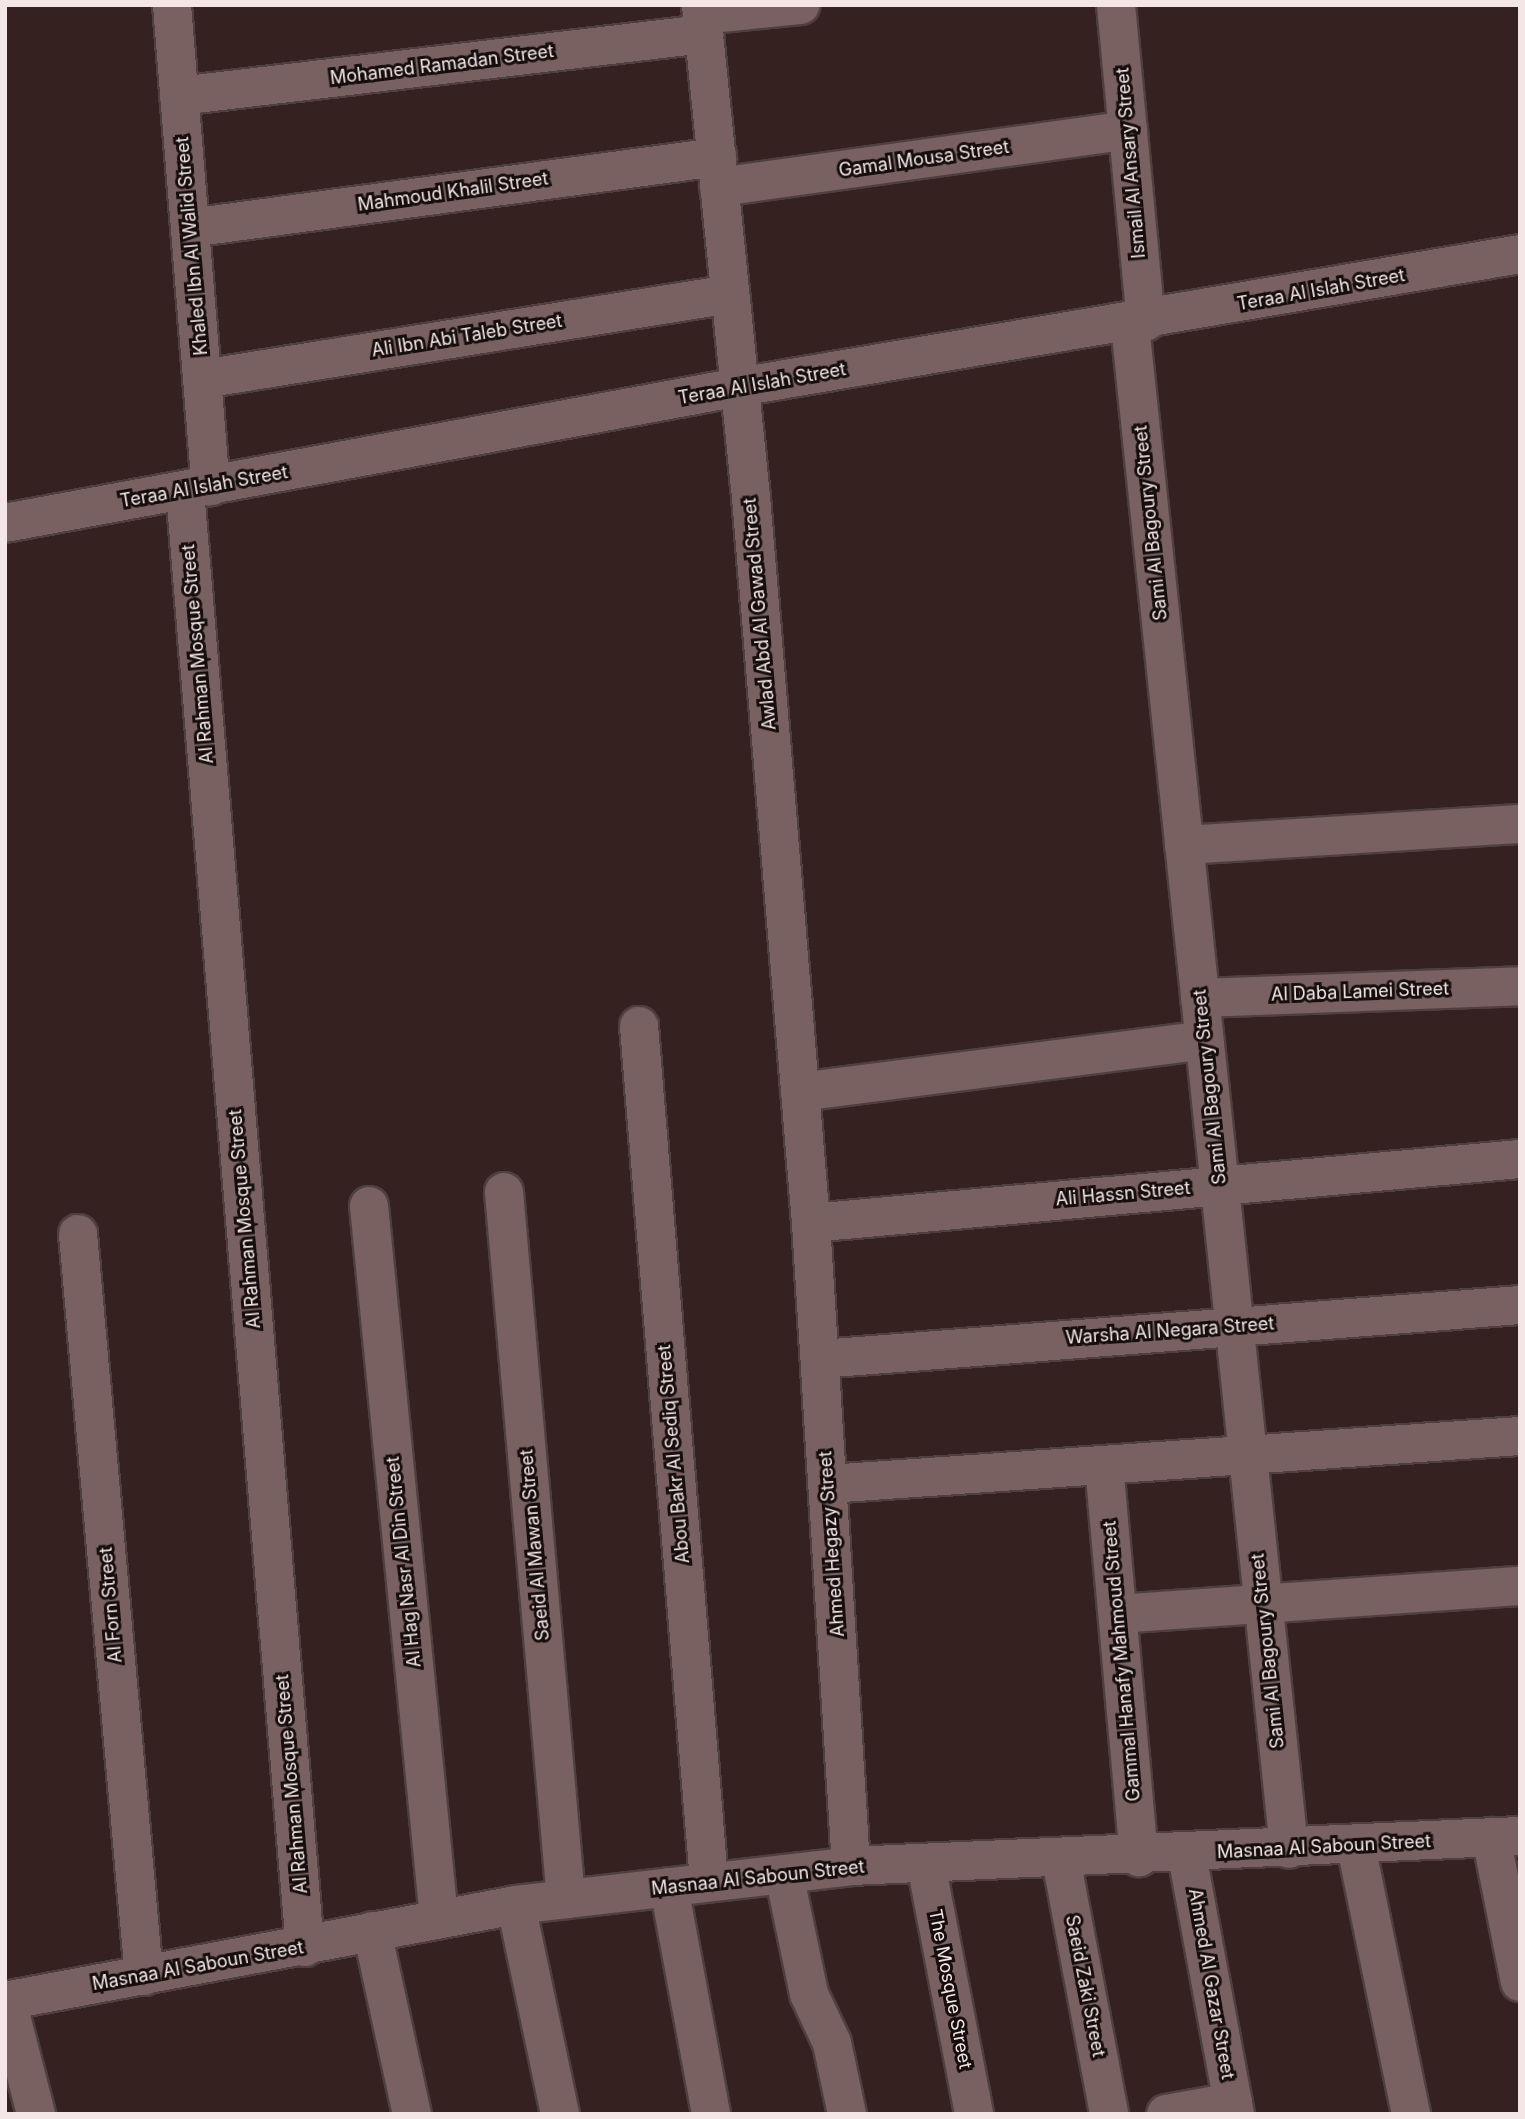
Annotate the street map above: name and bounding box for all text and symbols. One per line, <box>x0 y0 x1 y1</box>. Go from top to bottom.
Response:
street label: Mohamed Ramadan Street <box>329 41 555 89</box>
street label: Ismail Al Ansary Street <box>1112 67 1150 259</box>
street label: Khaled Ibn Al Walid Street <box>172 136 212 356</box>
street label: Gamal Mousa Street <box>837 136 1011 182</box>
street label: Mahmoud Khalil Street <box>356 168 550 216</box>
street label: Teraa Al Islah Street <box>1235 265 1407 315</box>
street label: Ali Ibn Abi Taleb Street <box>370 310 564 362</box>
street label: Teraa Al Islah Street <box>676 359 848 409</box>
street label: Sami Al Bagoury Street <box>1130 424 1172 622</box>
street label: Teraa Al Islah Street <box>118 462 290 512</box>
street label: Awlad Abd Al Gawad Street <box>739 497 781 731</box>
street label: Al Rahman Mosque Street <box>178 543 218 765</box>
street label: Al Daba Lamei Street <box>1271 978 1449 1006</box>
street label: Sami Al Bagoury Street <box>1189 988 1231 1186</box>
street label: Al Rahman Mosque Street <box>225 1108 265 1330</box>
street label: Ali Hassn Street <box>1055 1177 1191 1211</box>
street label: Warsha Al Negara Street <box>1065 1313 1275 1349</box>
street label: Abou Bakr Al Sediq Street <box>654 1344 694 1564</box>
street label: Saeid Al Mawan Street <box>516 1448 554 1642</box>
street label: Ahmed Hegazy Street <box>815 1450 849 1638</box>
street label: Al Hag Nasr Al Din Street <box>382 1455 426 1669</box>
street label: Gammal Hanafy Mahmoud Street <box>1099 1520 1145 1802</box>
street label: Al Forn Street <box>95 1546 127 1664</box>
street label: Sami Al Bagoury Street <box>1247 1552 1289 1750</box>
street label: Al Rahman Mosque Street <box>272 1673 312 1895</box>
street label: Masnaa Al Saboun Street <box>1216 1831 1432 1863</box>
street label: Masnaa Al Saboun Street <box>650 1856 866 1900</box>
street label: Ahmed Al Gazar Street <box>1184 1887 1238 2081</box>
street label: The Mosque Street <box>924 1907 976 2071</box>
street label: Saeid Zaki Street <box>1061 1913 1109 2059</box>
street label: Masnaa Al Saboun Street <box>91 1937 305 1995</box>

